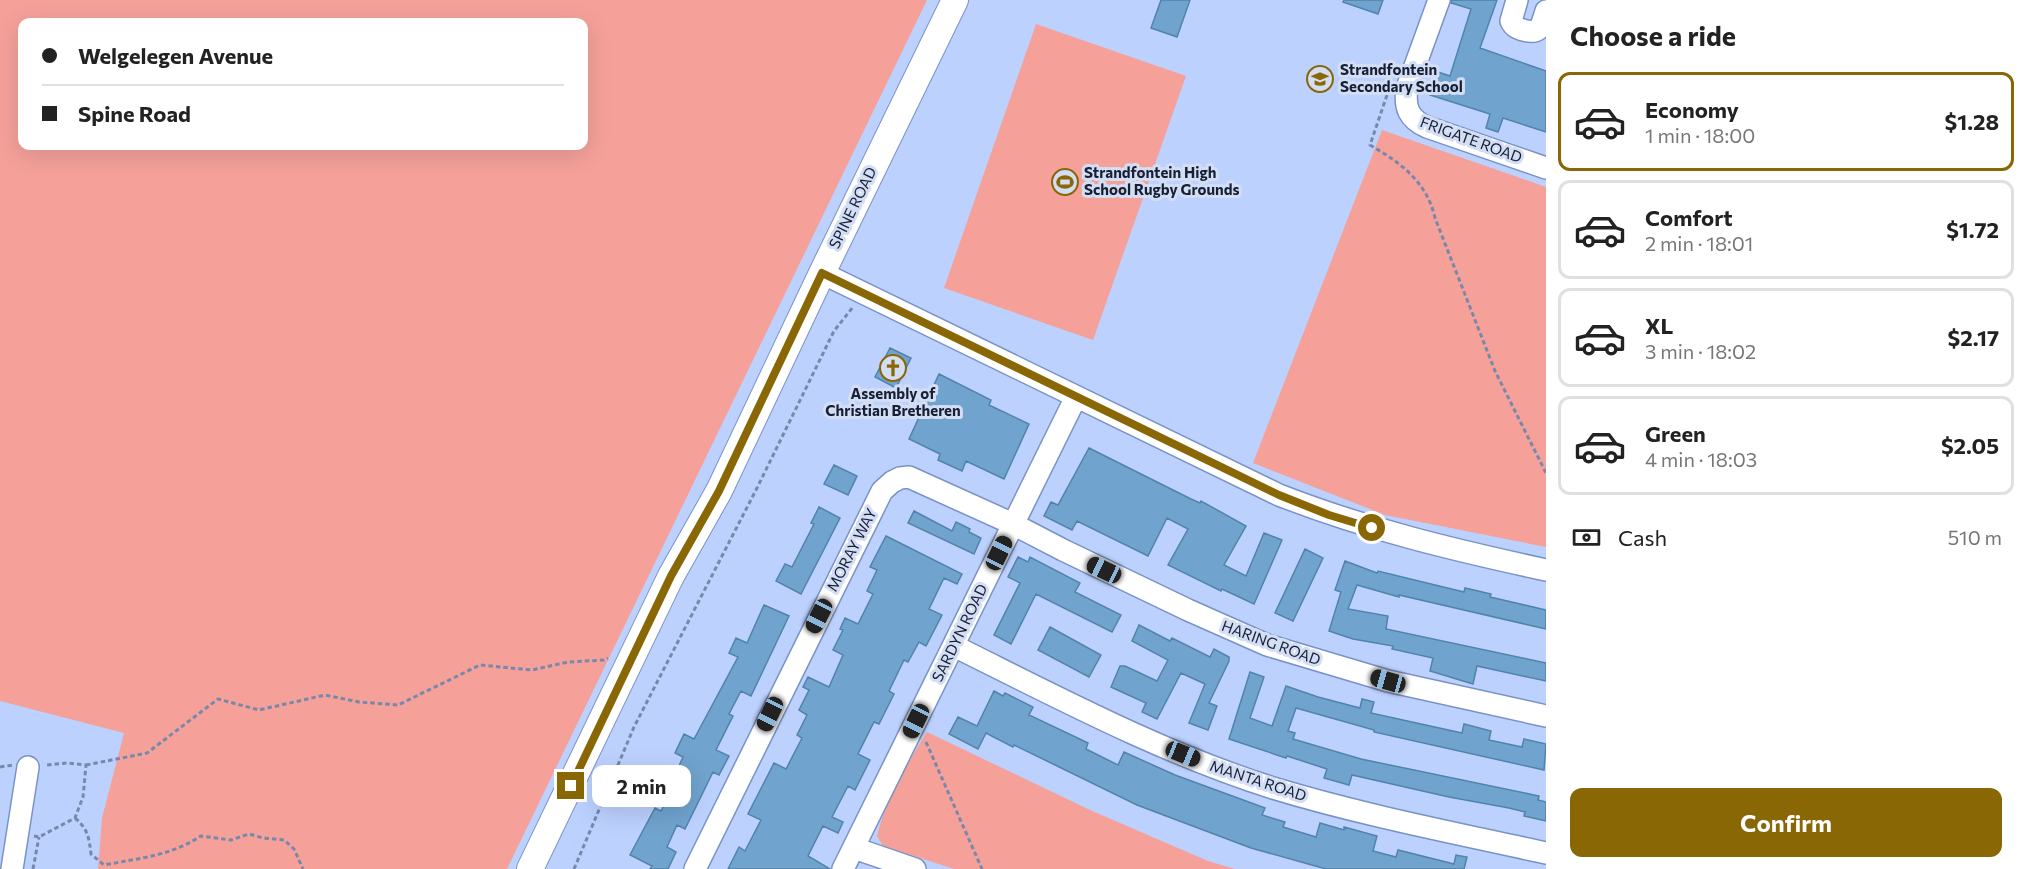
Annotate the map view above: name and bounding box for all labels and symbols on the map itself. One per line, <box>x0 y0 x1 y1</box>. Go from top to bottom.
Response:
place label: Strandfontein Secondary School <box>1340 60 1463 95</box>
school or university icon: Strandfontein Secondary School <box>1305 64 1335 94</box>
street label: FRIGATE ROAD <box>1418 112 1525 166</box>
place label: Strandfontein High School Rugby Grounds <box>1084 163 1239 198</box>
street label: SPINE ROAD <box>825 164 880 251</box>
sports icon: Strandfontein High School Rugby Grounds <box>1050 167 1080 197</box>
church icon: Assembly of Christian Bretheren <box>878 353 908 383</box>
place label: Assembly of Christian Bretheren <box>825 384 961 419</box>
street label: MORAY WAY <box>822 505 880 594</box>
route start <box>1358 514 1385 541</box>
car <box>983 533 1015 573</box>
car <box>1084 554 1124 586</box>
street label: SARDYN ROAD <box>928 581 991 684</box>
car <box>803 596 835 636</box>
street label: HARING ROAD <box>1219 616 1323 668</box>
car <box>1368 667 1408 695</box>
car <box>754 694 786 734</box>
car <box>900 701 932 741</box>
car <box>1163 739 1203 769</box>
street label: MANTA ROAD <box>1208 756 1309 804</box>
callout: 2 min <box>592 765 691 807</box>
route end <box>557 772 584 799</box>

